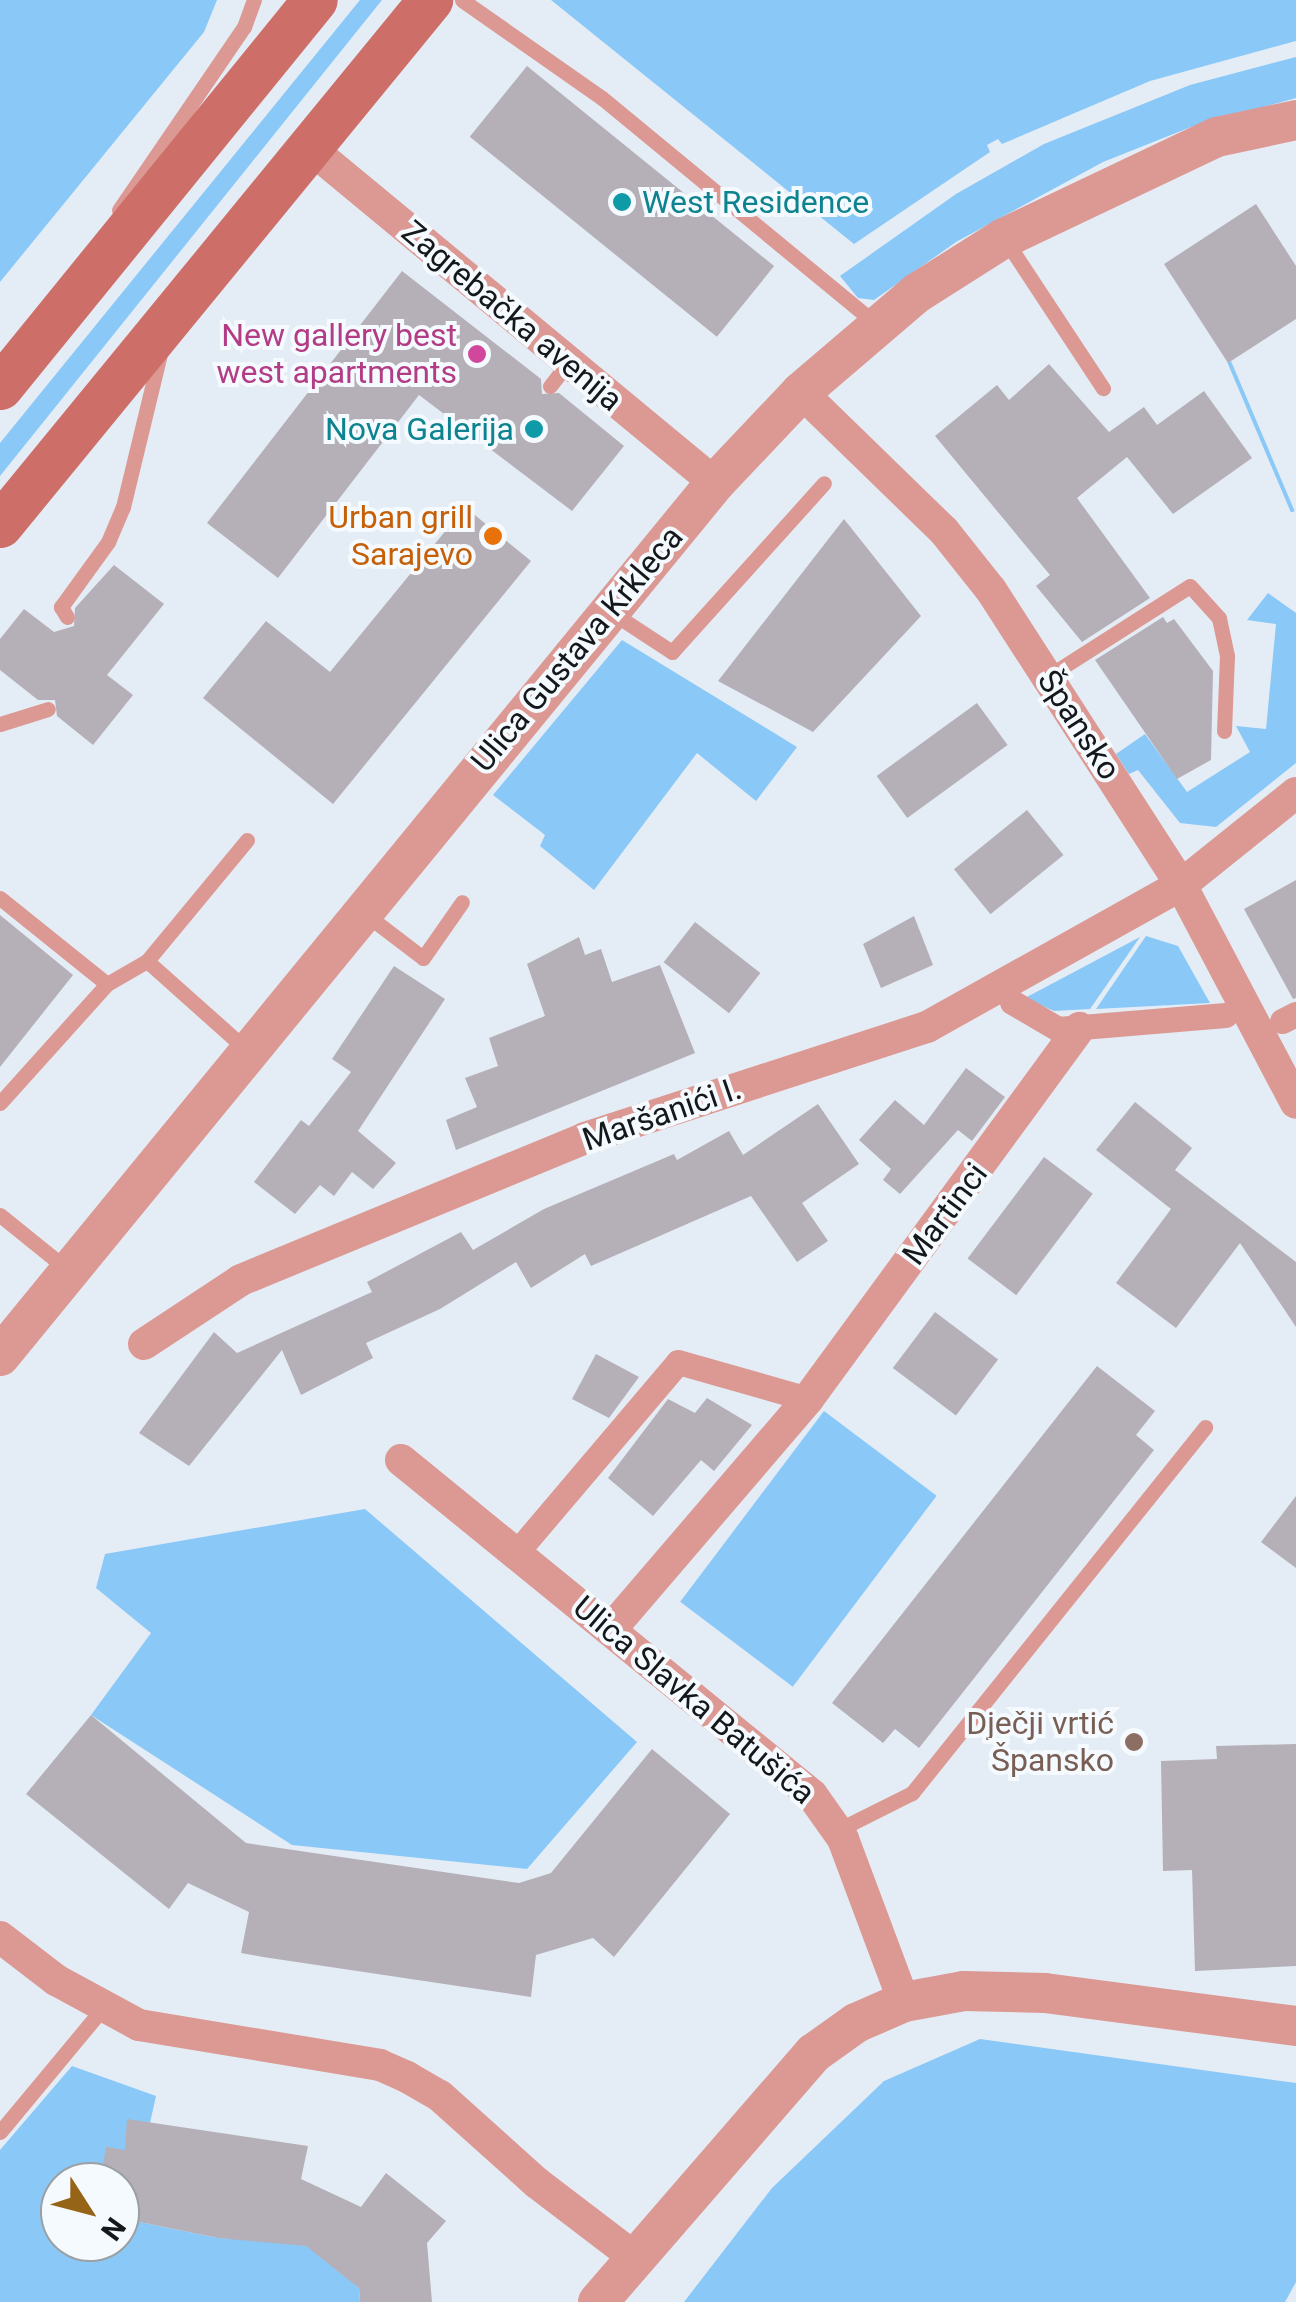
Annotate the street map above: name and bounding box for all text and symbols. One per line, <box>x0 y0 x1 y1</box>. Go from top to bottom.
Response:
place label: West Residence <box>642 183 869 221</box>
marker: West Residence <box>611 191 633 213</box>
street label: Zagrebačka avenija <box>394 213 630 419</box>
place label: New gallery best west apartments <box>217 317 457 392</box>
marker: New gallery best west apartments <box>466 343 488 365</box>
place label: Nova Galerija <box>325 410 514 448</box>
marker: Nova Galerija <box>523 418 545 440</box>
place label: Urban grill Sarajevo <box>328 499 473 574</box>
street label: Ulica Gustava Krkleca <box>463 518 691 780</box>
marker: Urban grill Sarajevo <box>482 525 504 547</box>
street label: Špansko <box>1029 663 1129 787</box>
street label: Maršanići I. <box>578 1069 746 1159</box>
street label: Martinci <box>894 1156 996 1272</box>
street label: Ulica Slavka Batušića <box>565 1588 823 1812</box>
place label: Dječji vrtić Špansko <box>966 1705 1114 1780</box>
marker: Dječji vrtić Špansko <box>1123 1731 1145 1753</box>
north arrow <box>40 2162 140 2262</box>
text: N <box>94 2211 132 2246</box>

